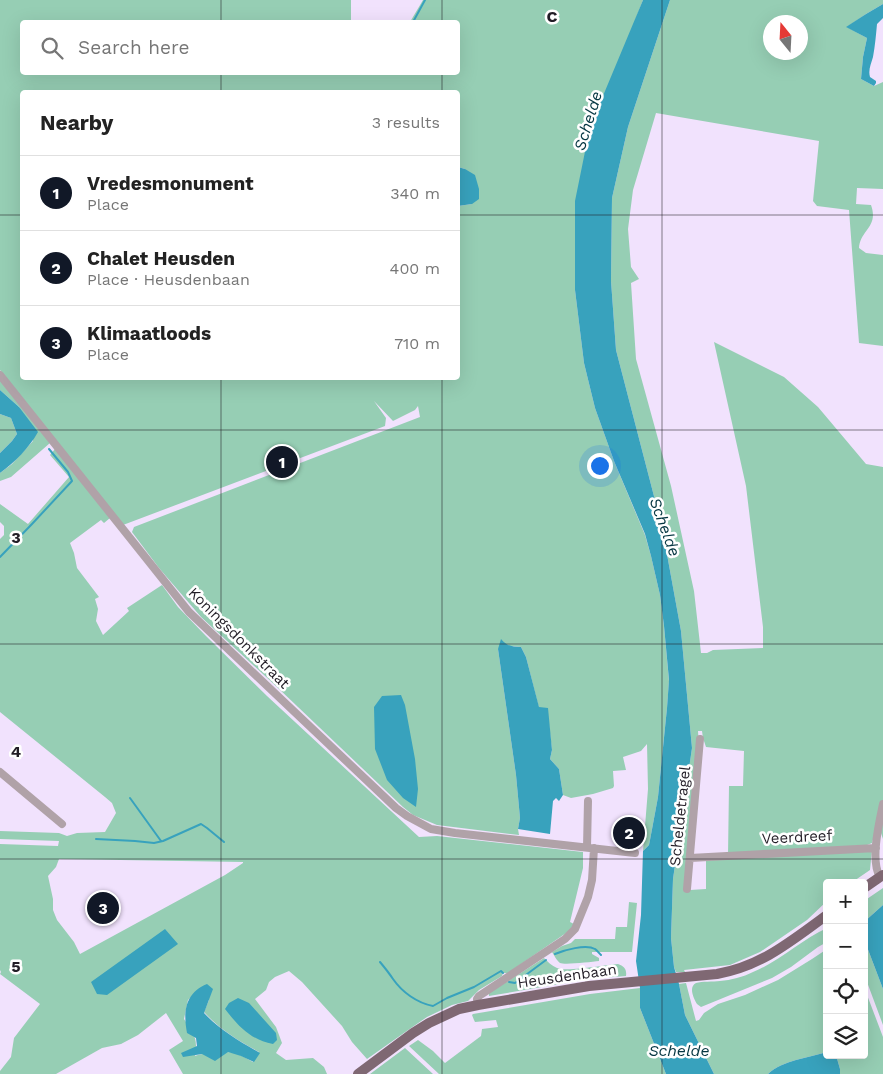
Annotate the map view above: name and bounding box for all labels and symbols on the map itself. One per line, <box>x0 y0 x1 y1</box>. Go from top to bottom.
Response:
text: C <box>547 7 558 26</box>
north arrow <box>763 15 808 60</box>
water label: Schelde <box>570 89 606 153</box>
pin: 1 <box>266 443 298 481</box>
your location <box>587 453 613 479</box>
water label: Schelde <box>646 495 684 559</box>
text: 3 <box>11 528 21 547</box>
street label: Koningsdonkstraat <box>185 584 294 693</box>
text: 4 <box>11 742 21 761</box>
street label: Scheldetragel <box>666 765 694 867</box>
pin: 2 <box>613 814 645 852</box>
street label: Veerdreef <box>761 826 833 848</box>
pin: 3 <box>87 889 119 927</box>
text: 5 <box>11 957 21 976</box>
street label: Heusdenbaan <box>516 960 618 992</box>
water label: Schelde <box>648 1041 710 1060</box>

